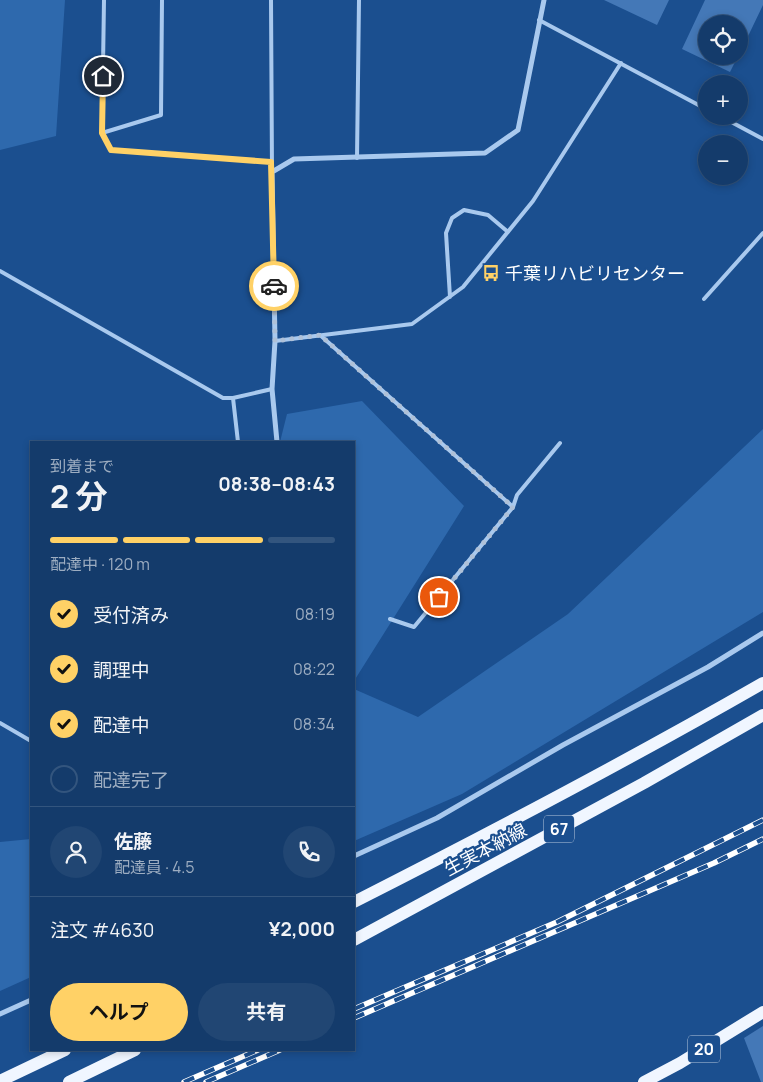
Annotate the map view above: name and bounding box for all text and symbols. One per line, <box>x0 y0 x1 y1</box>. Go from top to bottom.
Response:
map controls <box>698 15 748 185</box>
button: locate <box>698 15 748 65</box>
pin <box>82 55 124 97</box>
icon: home <box>89 62 117 90</box>
button: + <box>698 75 748 125</box>
button: − <box>698 135 748 185</box>
courier <box>249 261 299 311</box>
place label: 千葉リハビリセンター <box>505 261 685 285</box>
bus stop icon: 千葉リハビリセンター <box>481 263 501 283</box>
icon: car <box>260 272 288 300</box>
text: 到着まで <box>50 455 114 477</box>
text: 08:38–08:43 <box>218 471 335 497</box>
text: 2 分 <box>50 474 107 518</box>
text: 配達中 · 120 m <box>50 553 150 575</box>
pin <box>418 576 460 618</box>
icon: bag <box>425 583 453 611</box>
icon: check <box>50 600 78 628</box>
text: 受付済み <box>93 602 169 628</box>
text: 08:19 <box>295 603 335 625</box>
icon: check <box>50 655 78 683</box>
text: 調理中 <box>93 657 150 683</box>
text: 08:22 <box>293 658 335 680</box>
icon: check <box>50 710 78 738</box>
text: 配達中 <box>93 712 150 738</box>
text: 08:34 <box>293 713 335 735</box>
text: 配達完了 <box>93 767 169 793</box>
road number: 67 <box>544 816 574 842</box>
street label: 生実本納線 <box>440 817 530 881</box>
button: person <box>50 826 102 878</box>
button: phone <box>283 826 335 878</box>
text: 佐藤 <box>114 828 152 854</box>
text: 配達員 · 4.5 <box>114 856 194 878</box>
text: ¥2,000 <box>269 916 335 942</box>
text: 注文 #4630 <box>50 917 154 943</box>
button: ヘルプ <box>50 983 188 1041</box>
button: 共有 <box>198 983 335 1041</box>
road number: 20 <box>688 1036 720 1062</box>

